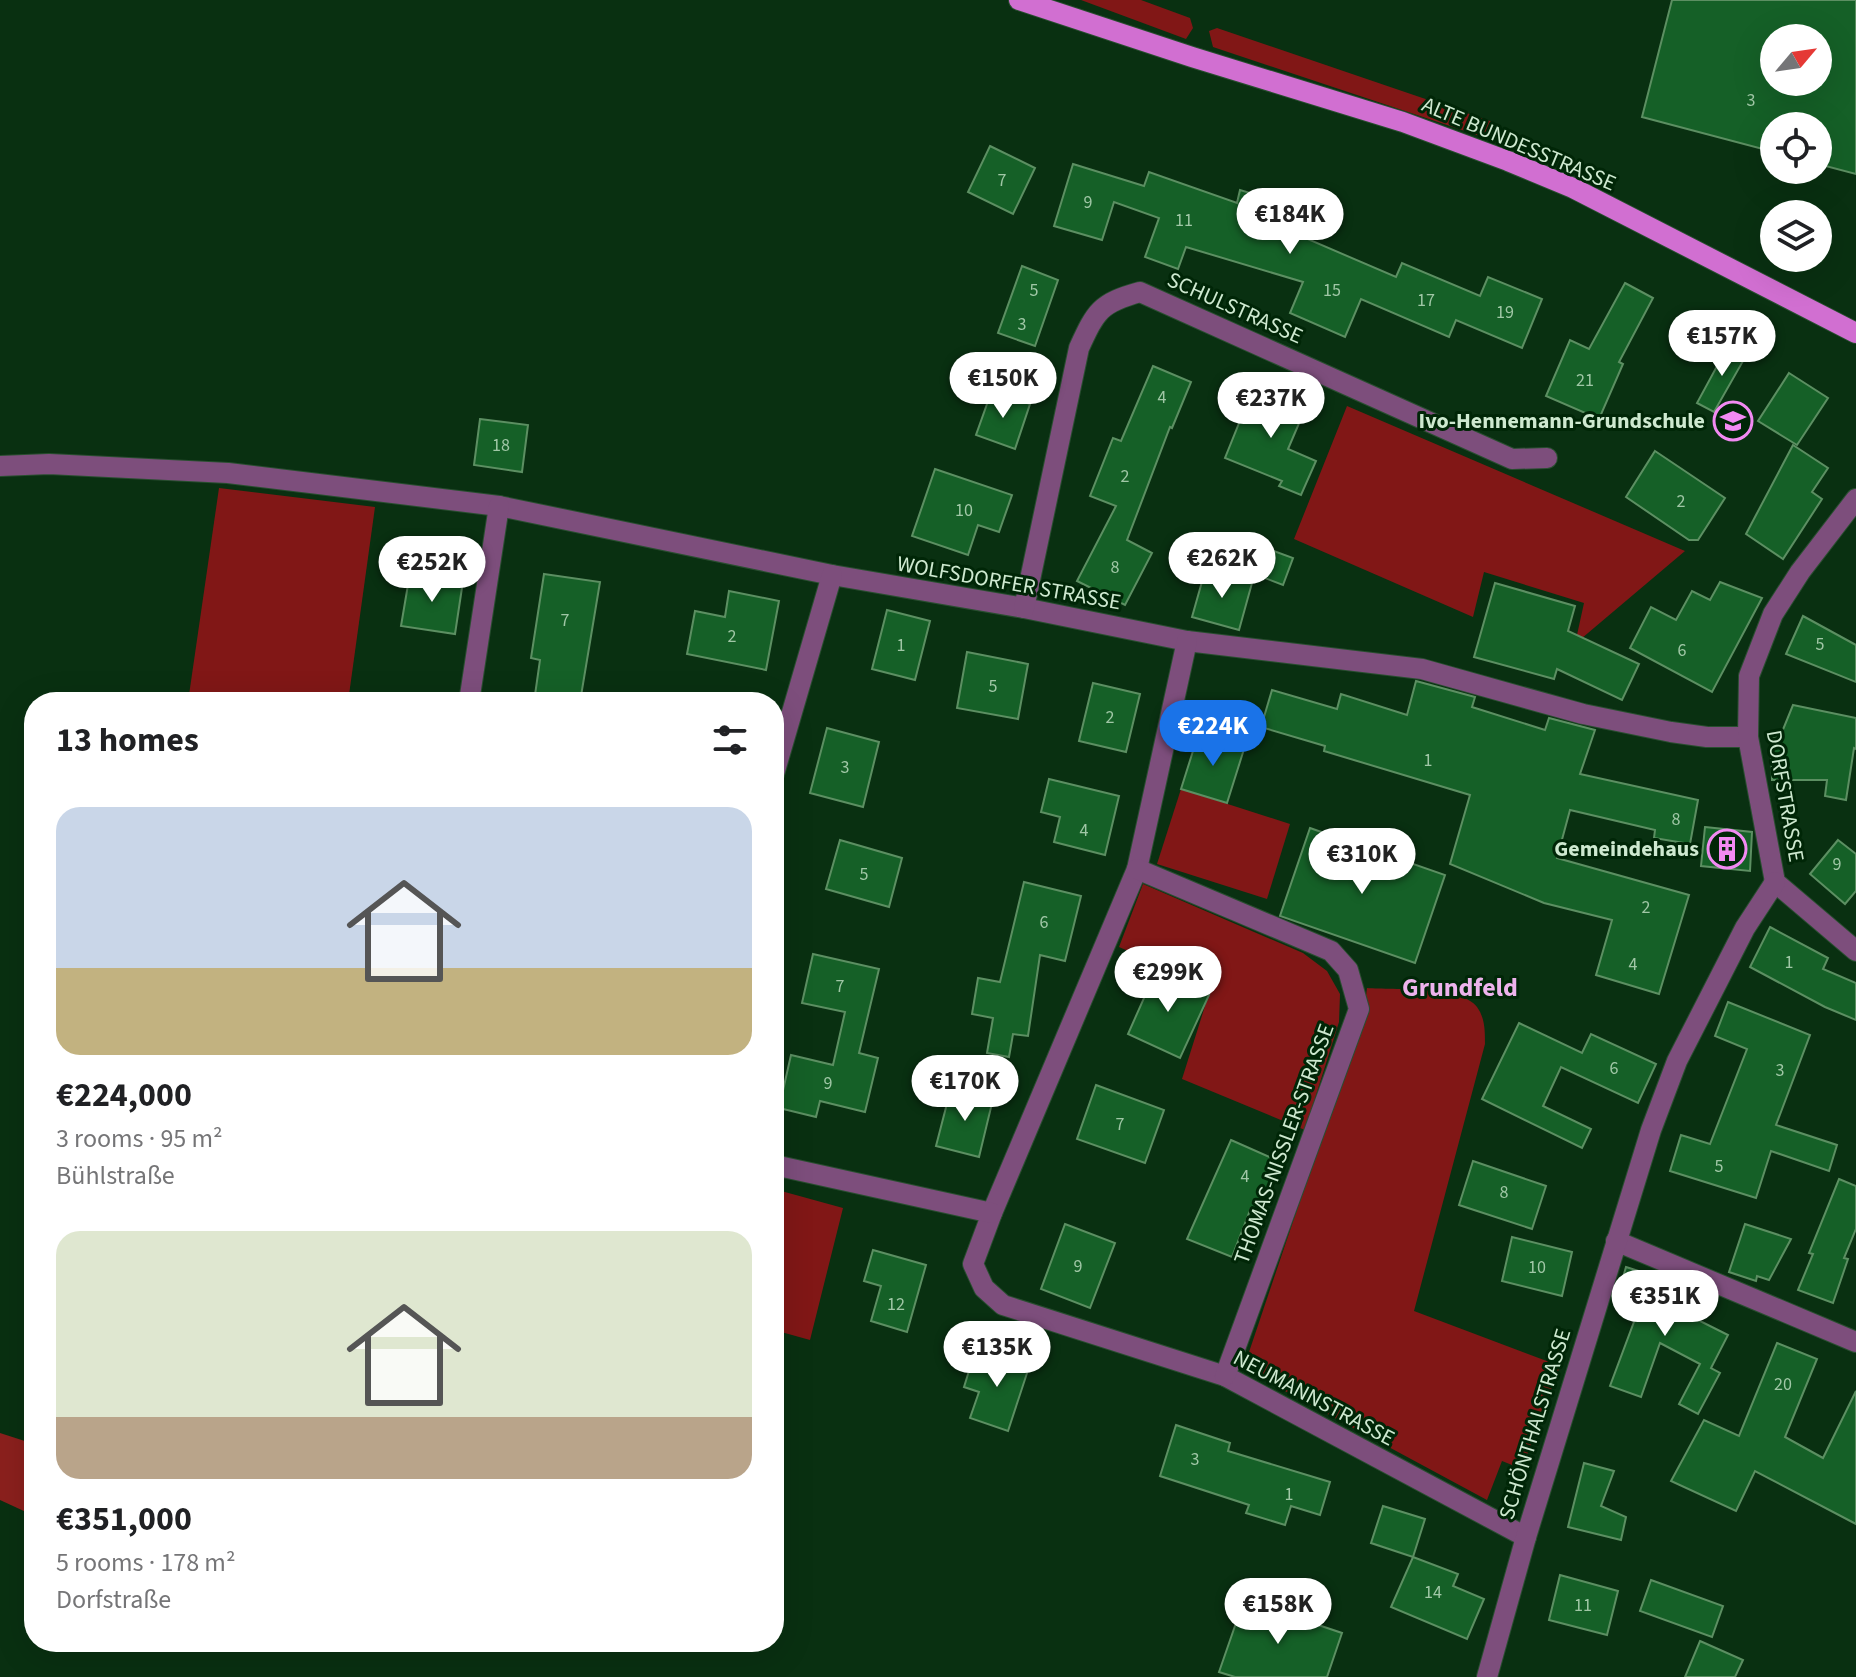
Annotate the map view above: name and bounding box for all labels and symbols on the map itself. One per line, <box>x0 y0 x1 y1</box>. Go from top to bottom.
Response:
north arrow <box>1760 24 1832 96</box>
house number: 3 <box>1747 88 1756 113</box>
street label: ALTE BUNDESSTRASSE <box>1417 89 1621 199</box>
house number: 7 <box>998 168 1007 193</box>
pin: €184K <box>1234 188 1346 256</box>
house number: 9 <box>1084 190 1093 215</box>
house number: 11 <box>1175 208 1193 233</box>
street label: SCHULSTRASSE <box>1162 264 1308 352</box>
house number: 5 <box>1030 278 1039 303</box>
house number: 15 <box>1323 278 1341 303</box>
house number: 17 <box>1417 288 1435 313</box>
house number: 19 <box>1496 300 1514 325</box>
pin: €157K <box>1666 310 1778 378</box>
house number: 3 <box>1018 312 1027 337</box>
pin: €150K <box>947 352 1059 420</box>
house number: 21 <box>1576 368 1594 393</box>
pin: €237K <box>1215 372 1327 440</box>
house number: 4 <box>1158 385 1167 410</box>
school or university icon: Ivo-Hennemann-Grundschule <box>1712 400 1754 442</box>
place label: Ivo-Hennemann-Grundschule <box>1419 405 1705 437</box>
house number: 18 <box>492 433 510 458</box>
house number: 2 <box>1121 464 1130 489</box>
house number: 2 <box>1677 489 1686 514</box>
house number: 10 <box>955 498 973 523</box>
pin: €262K <box>1166 532 1278 600</box>
pin: €252K <box>376 536 488 604</box>
street label: WOLFSDORFER STRASSE <box>894 548 1124 618</box>
house number: 8 <box>1111 555 1120 580</box>
house number: 7 <box>561 608 570 633</box>
house number: 2 <box>728 624 737 649</box>
house number: 5 <box>1816 632 1825 657</box>
house number: 1 <box>897 633 905 658</box>
house number: 6 <box>1678 638 1687 663</box>
house number: 5 <box>989 674 998 699</box>
pin: €224K <box>1157 700 1269 768</box>
house number: 2 <box>1106 705 1115 730</box>
street label: DORFSTRASSE <box>1758 728 1812 864</box>
house number: 1 <box>1424 748 1432 773</box>
house number: 3 <box>841 755 850 780</box>
house number: 8 <box>1672 807 1681 832</box>
house number: 4 <box>1080 818 1089 843</box>
pin: €310K <box>1306 828 1418 896</box>
building icon: Gemeindehaus <box>1706 828 1748 870</box>
place label: Gemeindehaus <box>1554 833 1699 865</box>
house number: 9 <box>1833 852 1842 877</box>
house number: 5 <box>860 862 869 887</box>
house number: 2 <box>1642 895 1651 920</box>
house number: 6 <box>1040 910 1049 935</box>
pin: €299K <box>1112 946 1224 1014</box>
house number: 1 <box>1785 950 1793 975</box>
house number: 4 <box>1629 952 1638 977</box>
district label: Grundfeld <box>1402 969 1518 1006</box>
house number: 7 <box>836 974 845 999</box>
street label: THOMAS-NISSLER-STRASSE <box>1226 1019 1342 1269</box>
pin: €170K <box>909 1055 1021 1123</box>
house number: 6 <box>1610 1056 1619 1081</box>
house number: 3 <box>1776 1058 1785 1083</box>
house number: 9 <box>824 1071 833 1096</box>
house number: 7 <box>1116 1112 1125 1137</box>
house number: 5 <box>1715 1154 1724 1179</box>
house number: 4 <box>1241 1164 1250 1189</box>
house number: 8 <box>1500 1180 1509 1205</box>
house number: 9 <box>1074 1254 1083 1279</box>
house number: 10 <box>1528 1255 1546 1280</box>
pin: €351K <box>1609 1270 1721 1338</box>
house number: 12 <box>887 1292 905 1317</box>
pin: €135K <box>941 1321 1053 1389</box>
street label: SCHÖNTHALSTRASSE <box>1491 1325 1579 1523</box>
street label: NEUMANNSTRASSE <box>1228 1342 1400 1454</box>
house number: 20 <box>1774 1372 1792 1397</box>
house number: 3 <box>1191 1447 1200 1472</box>
house number: 1 <box>1285 1482 1293 1507</box>
pin: €158K <box>1222 1578 1334 1646</box>
house number: 14 <box>1424 1580 1442 1605</box>
house number: 11 <box>1574 1593 1592 1618</box>

